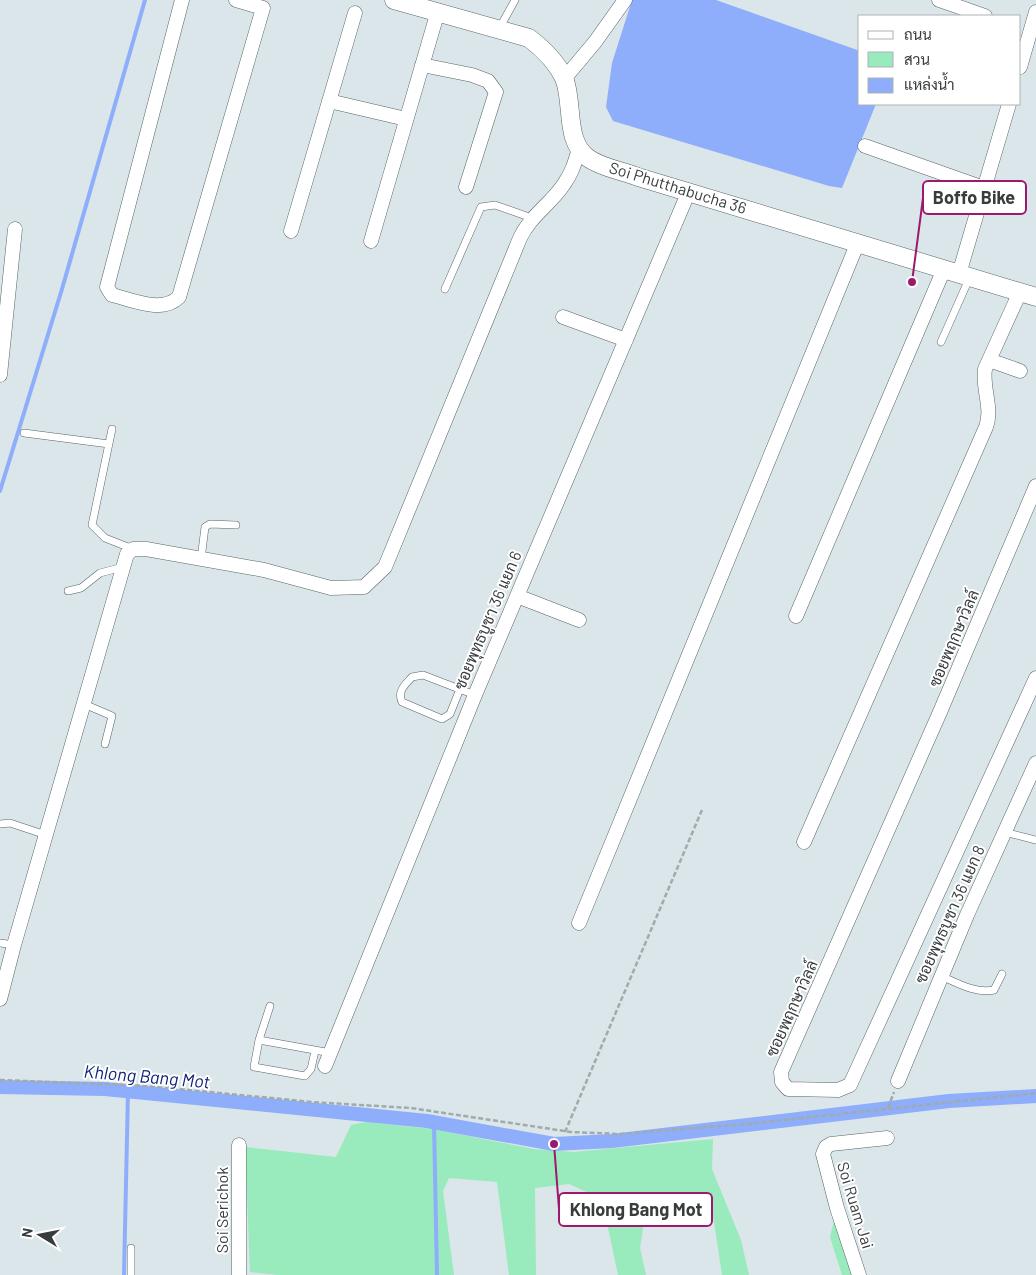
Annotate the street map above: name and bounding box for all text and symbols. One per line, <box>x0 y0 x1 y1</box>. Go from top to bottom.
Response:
legend <box>858 15 1021 105</box>
text: ถนน <box>904 25 932 43</box>
text: สวน <box>904 50 930 68</box>
text: แหล่งน้ำ <box>904 72 955 93</box>
street label: Soi Phutthabucha 36 <box>607 157 749 217</box>
callout: Boffo Bike <box>923 181 1026 214</box>
text: Boffo Bike <box>933 186 1015 208</box>
street label: ซอยพุทธบูชา 36 แยก 6 <box>449 548 528 693</box>
street label: ซอยพฤกษาวิลล์ <box>922 586 983 690</box>
street label: ซอยพุทธบูชา 36 แยก 8 <box>910 842 991 987</box>
street label: ซอยพฤกษาวิลล์ <box>759 956 822 1060</box>
water label: Khlong Bang Mot <box>83 1060 212 1093</box>
street label: Soi Ruam Jai <box>834 1159 878 1251</box>
street label: Soi Serichok <box>212 1167 231 1253</box>
callout: Khlong Bang Mot <box>559 1193 712 1226</box>
text: Khlong Bang Mot <box>570 1198 702 1220</box>
north arrow <box>15 1210 65 1260</box>
text: N <box>18 1227 36 1239</box>

